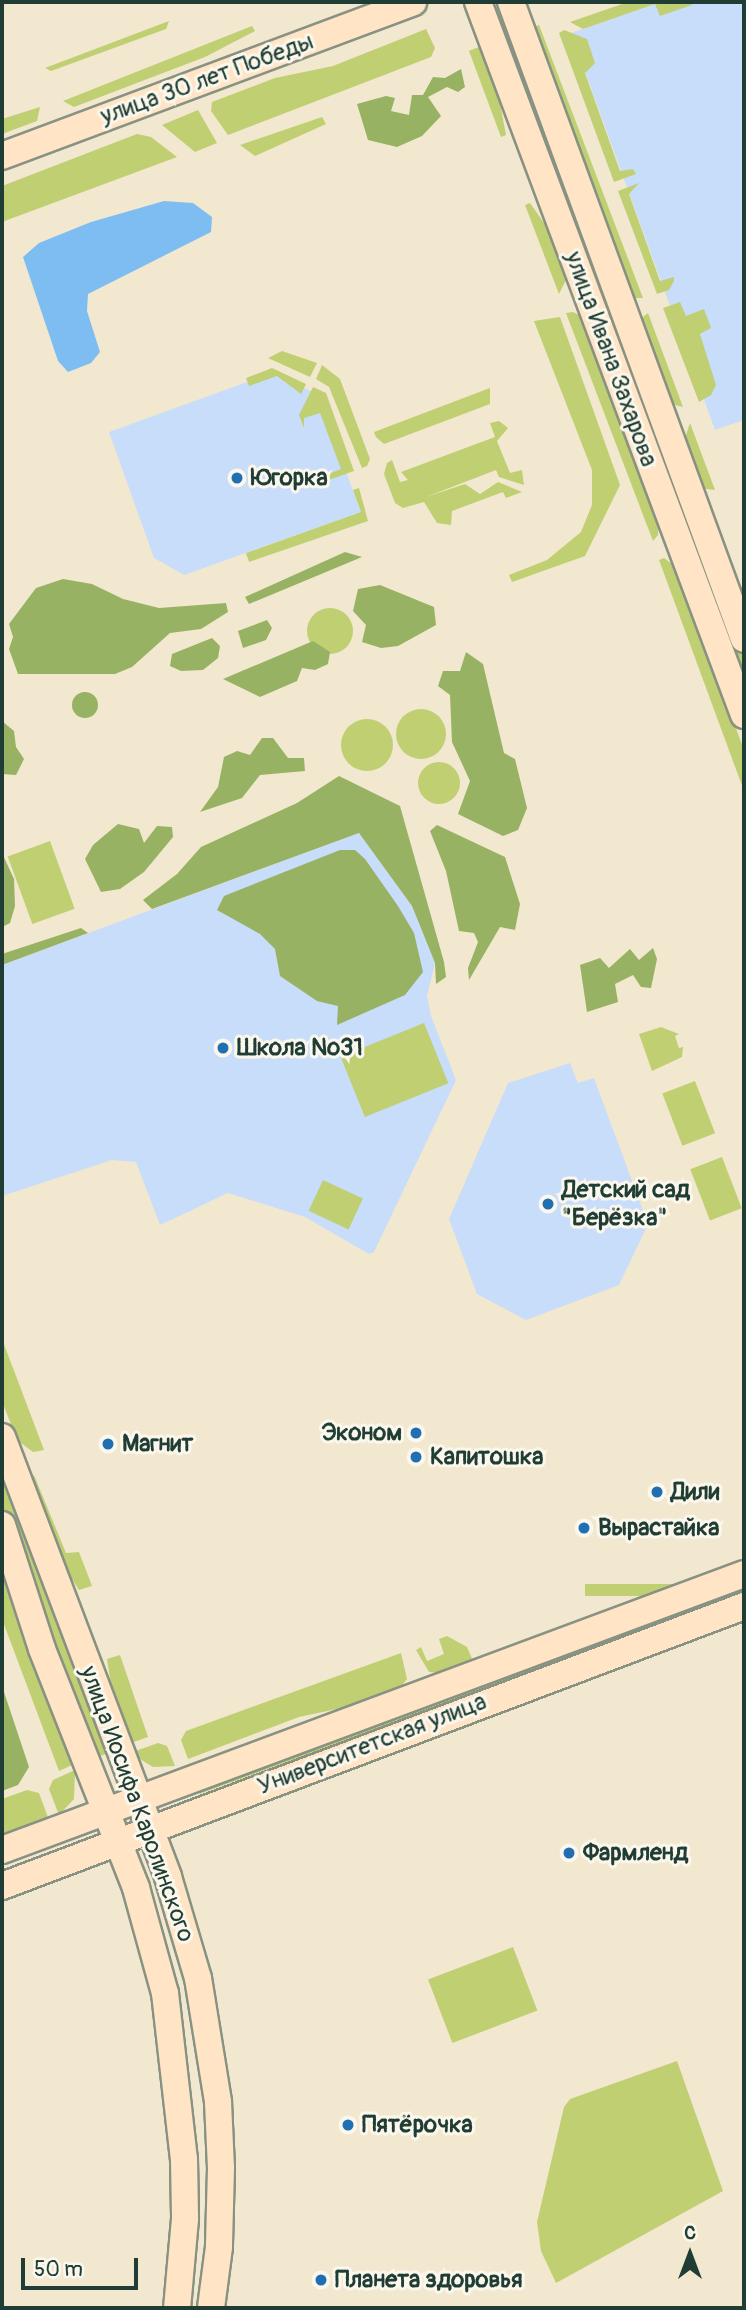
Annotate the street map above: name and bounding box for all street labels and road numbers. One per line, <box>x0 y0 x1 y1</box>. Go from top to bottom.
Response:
street label: улица 30 лет Победы <box>97 27 317 131</box>
street label: улица Ивана Захарова <box>559 248 663 470</box>
street label: улица Иосифа Каролинского <box>74 1662 200 1946</box>
street label: Университетская улица <box>254 1687 490 1801</box>

